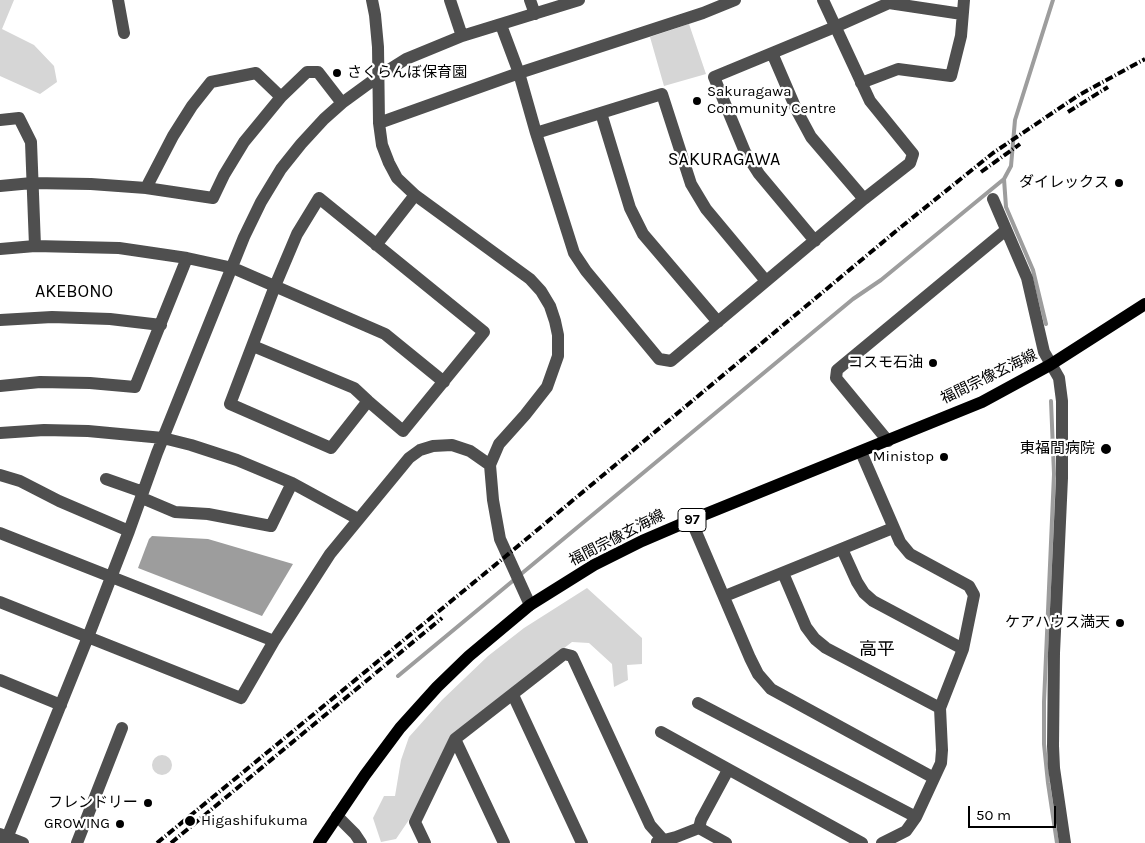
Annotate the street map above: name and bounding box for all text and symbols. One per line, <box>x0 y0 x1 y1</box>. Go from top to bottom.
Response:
place label: さくらんぼ保育園 <box>347 64 467 82</box>
marker: さくらんぼ保育園 <box>331 67 343 79</box>
place label: Sakuragawa Community Centre <box>707 83 836 118</box>
marker: Sakuragawa Community Centre <box>691 95 703 107</box>
district label: SAKURAGAWA <box>661 149 787 171</box>
place label: ダイレックス <box>1019 174 1109 192</box>
marker: ダイレックス <box>1113 177 1125 189</box>
district label: AKEBONO <box>31 281 117 303</box>
street label: 福間宗像玄海線 <box>938 346 1040 408</box>
place label: コスモ石油 <box>848 354 923 372</box>
marker: コスモ石油 <box>927 357 939 369</box>
place label: 東福間病院 <box>1020 440 1095 458</box>
marker: 東福間病院 <box>1099 442 1113 456</box>
place label: Ministop <box>873 448 934 466</box>
marker: Ministop <box>938 451 950 463</box>
street label: 福間宗像玄海線 <box>566 506 668 570</box>
road number: 97 <box>678 508 706 532</box>
place label: ケアハウス満天 <box>1005 614 1110 632</box>
marker: ケアハウス満天 <box>1114 617 1126 629</box>
district label: 高平 <box>859 639 895 661</box>
place label: フレンドリー <box>48 794 138 812</box>
scale bar <box>970 796 1058 828</box>
marker: フレンドリー <box>142 797 154 809</box>
text: 50 m <box>976 806 1011 824</box>
place label: Higashifukuma <box>201 812 308 830</box>
marker: Higashifukuma <box>183 814 197 828</box>
place label: GROWING <box>44 815 110 833</box>
marker: GROWING <box>114 818 126 830</box>

